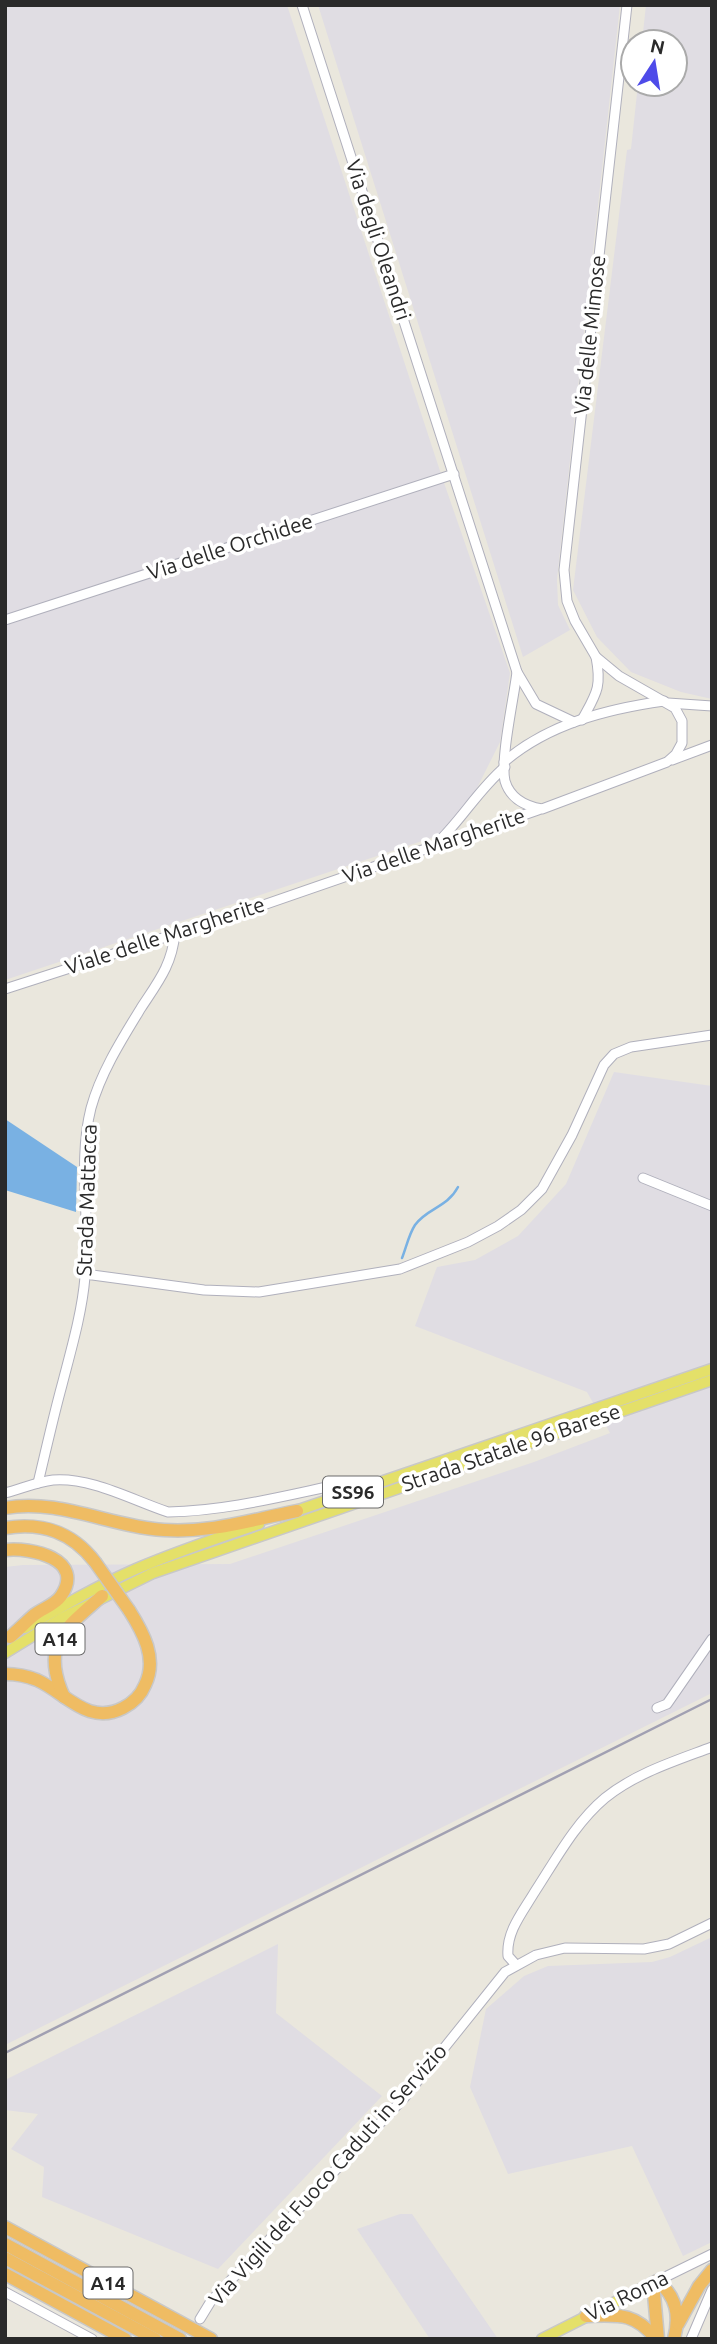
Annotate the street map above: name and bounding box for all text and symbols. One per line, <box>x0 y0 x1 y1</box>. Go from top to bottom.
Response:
north arrow <box>619 28 689 98</box>
text: N <box>648 34 667 59</box>
street label: Via degli Oleandri <box>342 156 416 323</box>
street label: Via delle Mimose <box>569 254 609 416</box>
street label: Via delle Orchidee <box>144 508 315 584</box>
street label: Via delle Margherite <box>339 803 528 888</box>
street label: Viale delle Margherite <box>62 891 268 979</box>
street label: Strada Mattacca <box>71 1123 101 1277</box>
street label: Strada Statale 96 Barese <box>398 1398 623 1496</box>
road number: SS96 <box>323 1476 383 1508</box>
road number: A14 <box>36 1624 84 1654</box>
street label: Via Vigili del Fuoco Caduti in Servizio <box>203 2039 451 2310</box>
street label: Via Roma <box>581 2265 672 2325</box>
road number: A14 <box>84 2268 132 2298</box>

